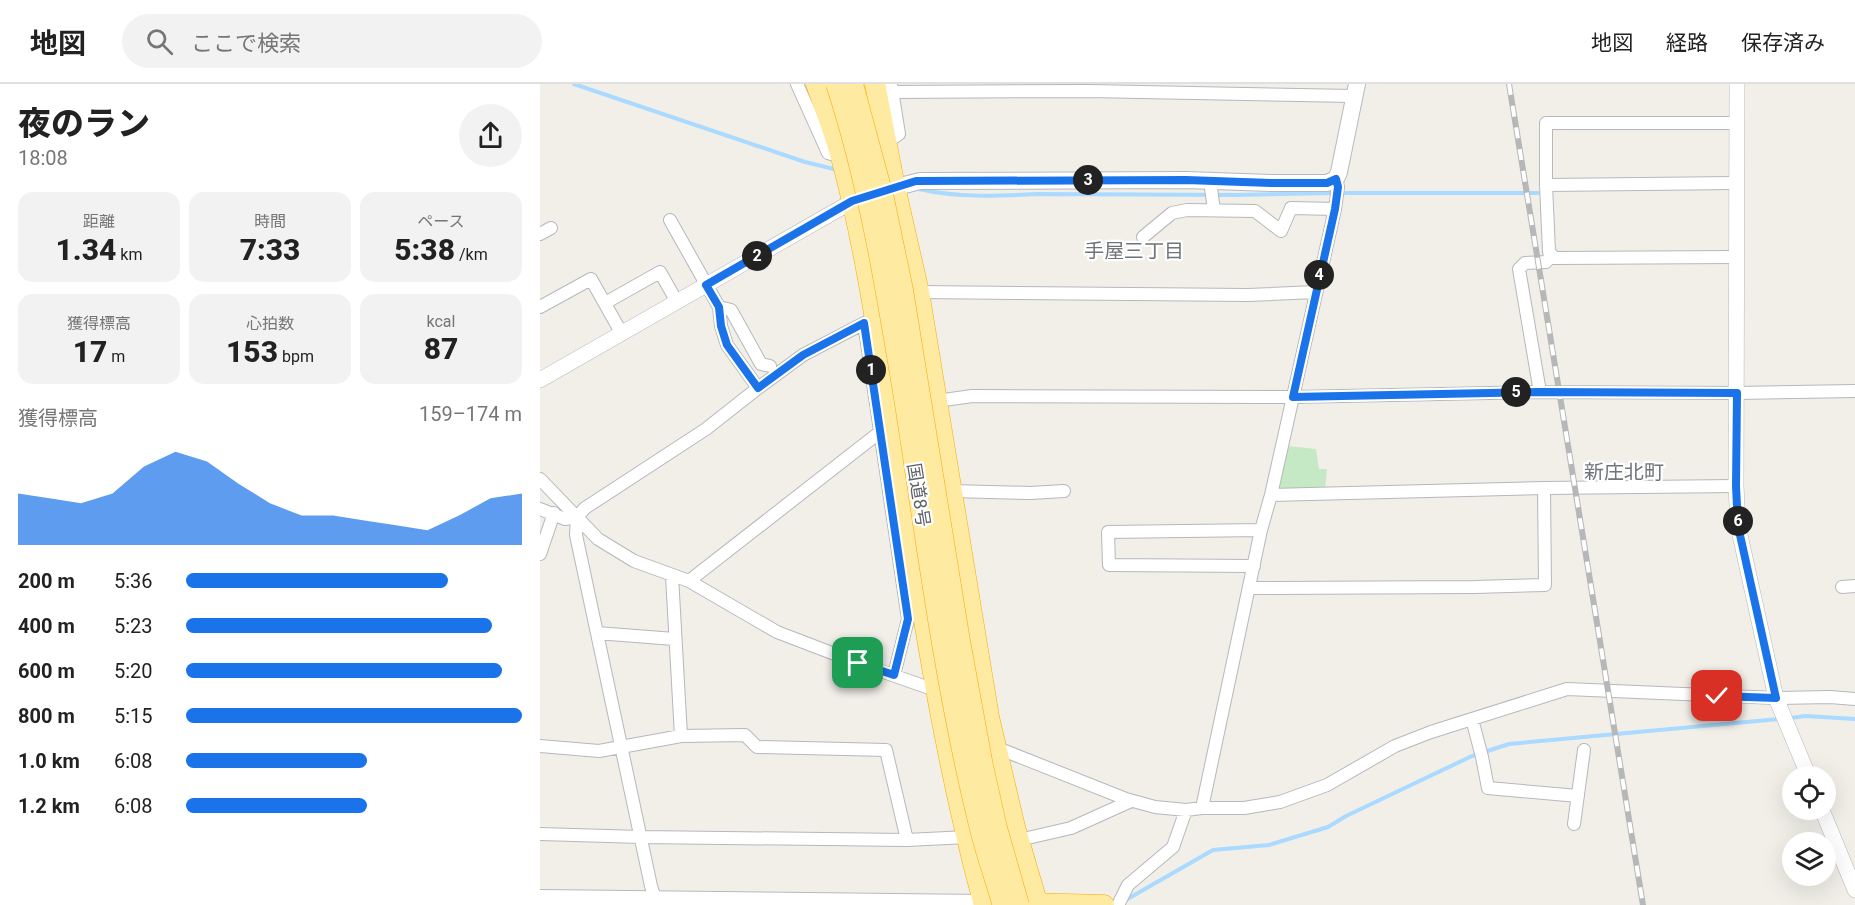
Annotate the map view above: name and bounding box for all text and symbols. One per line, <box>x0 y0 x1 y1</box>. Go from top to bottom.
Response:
search box <box>122 14 542 68</box>
icon: search <box>143 25 176 58</box>
text: 地図 <box>30 27 86 60</box>
text: ここで検索 <box>191 31 301 56</box>
text: 地図 <box>1591 31 1633 55</box>
text: 経路 <box>1666 31 1708 55</box>
text: 保存済み <box>1741 31 1825 55</box>
text: 夜のラン <box>18 104 150 143</box>
button: share <box>459 104 522 167</box>
text: 18:08 <box>18 146 68 170</box>
pin: 3 <box>1073 165 1103 195</box>
text: 3 <box>1083 170 1093 189</box>
text: 距離 <box>83 212 115 231</box>
text: 時間 <box>254 212 286 231</box>
text: ペース <box>417 212 465 231</box>
text: 1.34 <box>56 232 116 267</box>
text: 7:33 <box>240 232 300 267</box>
text: 5:38 <box>394 232 455 267</box>
district label: 手屋三丁目 <box>1084 239 1184 263</box>
pin: 2 <box>742 241 772 271</box>
text: km <box>116 245 142 264</box>
text: /km <box>455 245 488 264</box>
text: 2 <box>752 246 762 265</box>
pin: 4 <box>1304 260 1334 290</box>
text: 4 <box>1314 265 1324 284</box>
text: kcal <box>427 312 455 331</box>
text: 獲得標高 <box>67 314 131 333</box>
text: 心拍数 <box>246 314 294 333</box>
text: 87 <box>424 331 458 366</box>
text: 17 <box>73 334 107 369</box>
text: 153 <box>226 334 278 369</box>
text: m <box>107 347 125 366</box>
text: bpm <box>278 347 314 366</box>
pin: 1 <box>856 355 886 385</box>
text: 1 <box>866 360 876 379</box>
pin: 5 <box>1501 377 1531 407</box>
text: 5 <box>1511 382 1521 401</box>
text: 159–174 m <box>419 402 522 426</box>
text: 獲得標高 <box>18 406 98 430</box>
district label: 新庄北町 <box>1584 460 1664 484</box>
street label: 国道8号 <box>904 462 934 528</box>
pin: 6 <box>1723 506 1753 536</box>
text: 6 <box>1733 511 1743 530</box>
text: 200 m <box>18 569 75 593</box>
text: 5:36 <box>114 569 153 593</box>
text: 400 m <box>18 614 75 638</box>
text: 5:23 <box>114 614 153 638</box>
pin <box>832 637 883 688</box>
icon: arrive <box>841 646 874 679</box>
text: 600 m <box>18 659 75 683</box>
text: 5:20 <box>114 659 153 683</box>
pin <box>1691 670 1742 721</box>
icon: check <box>1700 679 1733 712</box>
text: 800 m <box>18 704 75 728</box>
text: 5:15 <box>114 704 153 728</box>
text: 1.0 km <box>18 749 80 773</box>
text: 6:08 <box>114 749 153 773</box>
map controls <box>1782 766 1836 886</box>
button: locate <box>1782 766 1836 820</box>
text: 1.2 km <box>18 794 80 818</box>
text: 6:08 <box>114 794 153 818</box>
button: layers <box>1782 832 1836 886</box>

